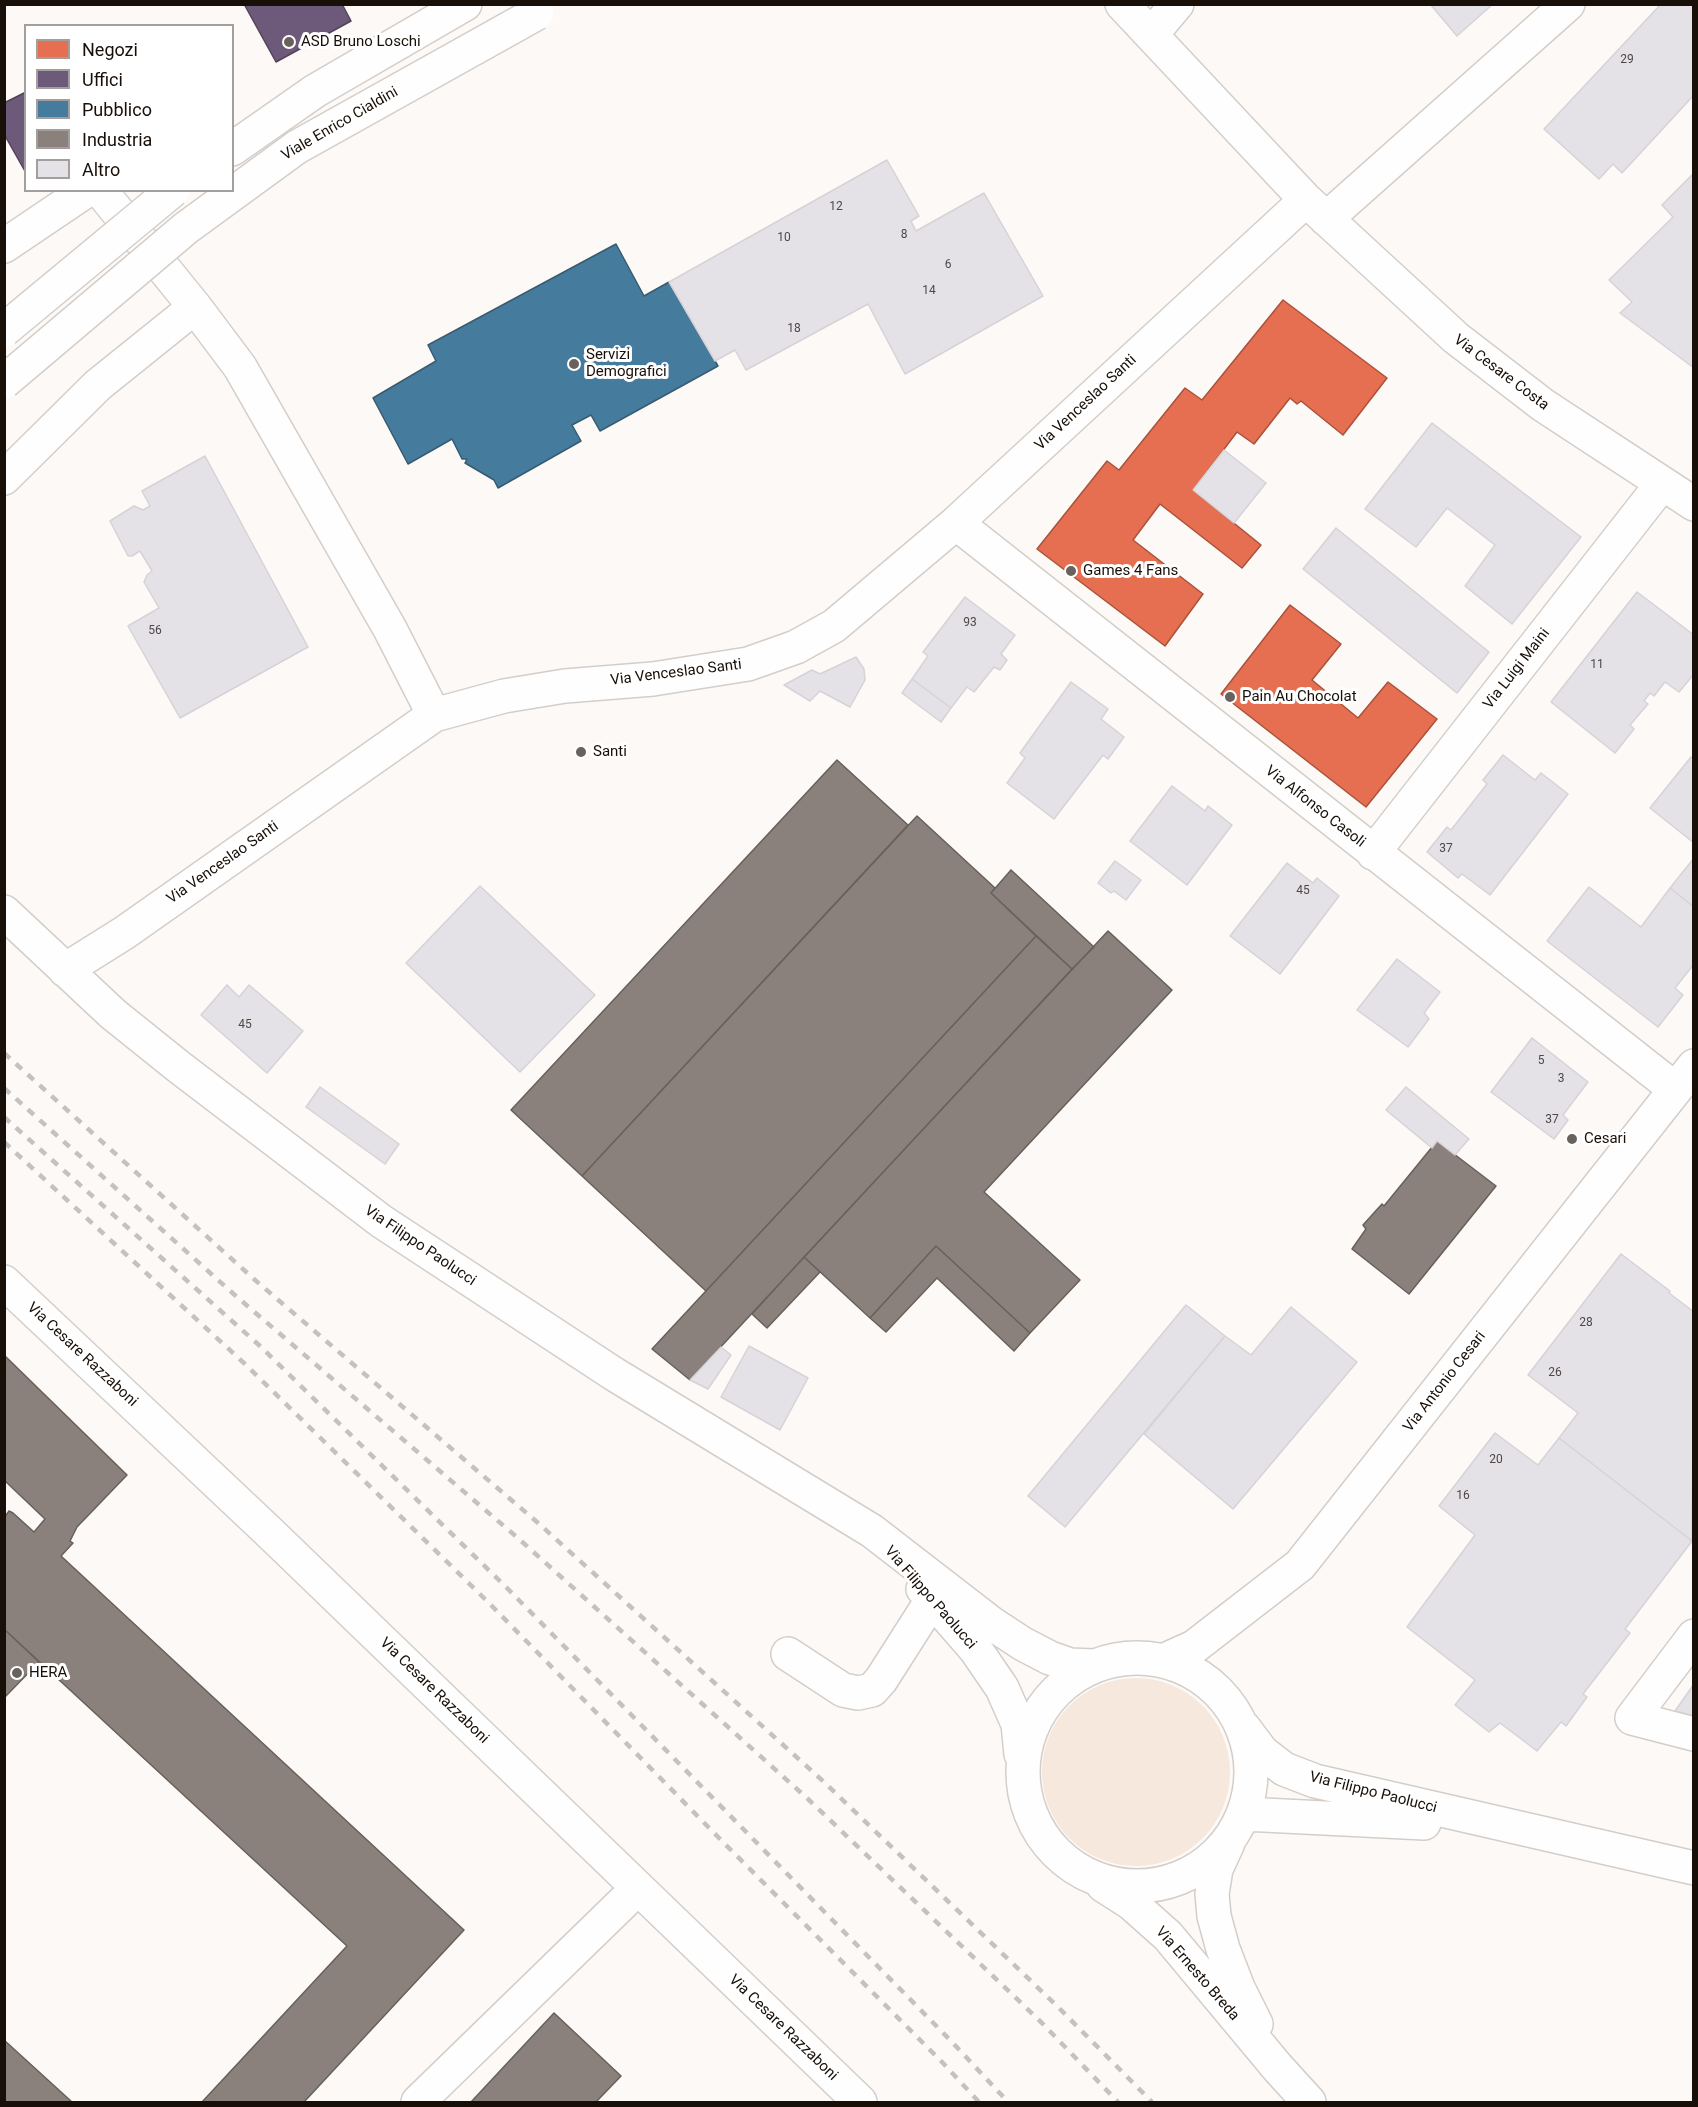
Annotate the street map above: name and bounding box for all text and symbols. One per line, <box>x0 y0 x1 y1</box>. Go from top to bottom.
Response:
legend <box>24 24 234 192</box>
place label: ASD Bruno Loschi <box>301 33 421 51</box>
marker: ASD Bruno Loschi <box>282 35 296 49</box>
text: Negozi <box>82 39 138 60</box>
house number: 29 <box>1620 53 1634 67</box>
text: Uffici <box>82 69 123 90</box>
street label: Viale Enrico Cialdini <box>279 83 401 165</box>
text: Pubblico <box>82 99 152 120</box>
text: Industria <box>82 129 152 150</box>
text: Altro <box>82 159 120 180</box>
house number: 12 <box>829 200 843 214</box>
house number: 8 <box>901 228 907 242</box>
house number: 10 <box>777 231 791 245</box>
house number: 6 <box>945 258 951 272</box>
house number: 14 <box>922 284 936 298</box>
house number: 18 <box>787 322 801 336</box>
street label: Via Cesare Costa <box>1450 331 1552 415</box>
place label: Servizi Demografici <box>586 346 667 381</box>
street label: Via Venceslao Santi <box>1032 351 1140 455</box>
marker: Servizi Demografici <box>567 357 581 371</box>
place label: Games 4 Fans <box>1083 562 1178 580</box>
marker: Games 4 Fans <box>1064 564 1078 578</box>
house number: 93 <box>963 616 977 630</box>
house number: 56 <box>148 624 162 638</box>
street label: Via Luigi Maini <box>1480 625 1554 713</box>
street label: Via Venceslao Santi <box>609 656 743 690</box>
house number: 11 <box>1590 658 1604 672</box>
place label: Pain Au Chocolat <box>1242 688 1357 706</box>
marker: Pain Au Chocolat <box>1223 690 1237 704</box>
place label: Santi <box>593 743 627 761</box>
marker: Santi <box>574 745 588 759</box>
street label: Via Alfonso Casoli <box>1261 762 1369 852</box>
street label: Via Venceslao Santi <box>164 818 282 908</box>
house number: 37 <box>1439 842 1453 856</box>
house number: 45 <box>1296 884 1310 898</box>
house number: 45 <box>238 1018 252 1032</box>
house number: 5 <box>1538 1054 1544 1068</box>
house number: 3 <box>1558 1072 1564 1086</box>
house number: 37 <box>1545 1113 1559 1127</box>
place label: Cesari <box>1584 1130 1626 1148</box>
marker: Cesari <box>1565 1132 1579 1146</box>
street label: Via Filippo Paolucci <box>361 1202 479 1290</box>
street label: Via Cesare Razzaboni <box>23 1299 141 1411</box>
house number: 28 <box>1579 1316 1593 1330</box>
street label: Via Antonio Cesari <box>1400 1328 1490 1436</box>
house number: 26 <box>1548 1366 1562 1380</box>
house number: 20 <box>1489 1453 1503 1467</box>
house number: 16 <box>1456 1489 1470 1503</box>
street label: Via Filippo Paolucci <box>880 1543 980 1653</box>
street label: Via Cesare Razzaboni <box>376 1634 492 1748</box>
place label: HERA <box>29 1664 67 1682</box>
marker: HERA <box>10 1666 24 1680</box>
street label: Via Filippo Paolucci <box>1307 1768 1439 1818</box>
street label: Via Ernesto Breda <box>1151 1923 1243 2025</box>
street label: Via Cesare Razzaboni <box>725 1971 841 2085</box>

